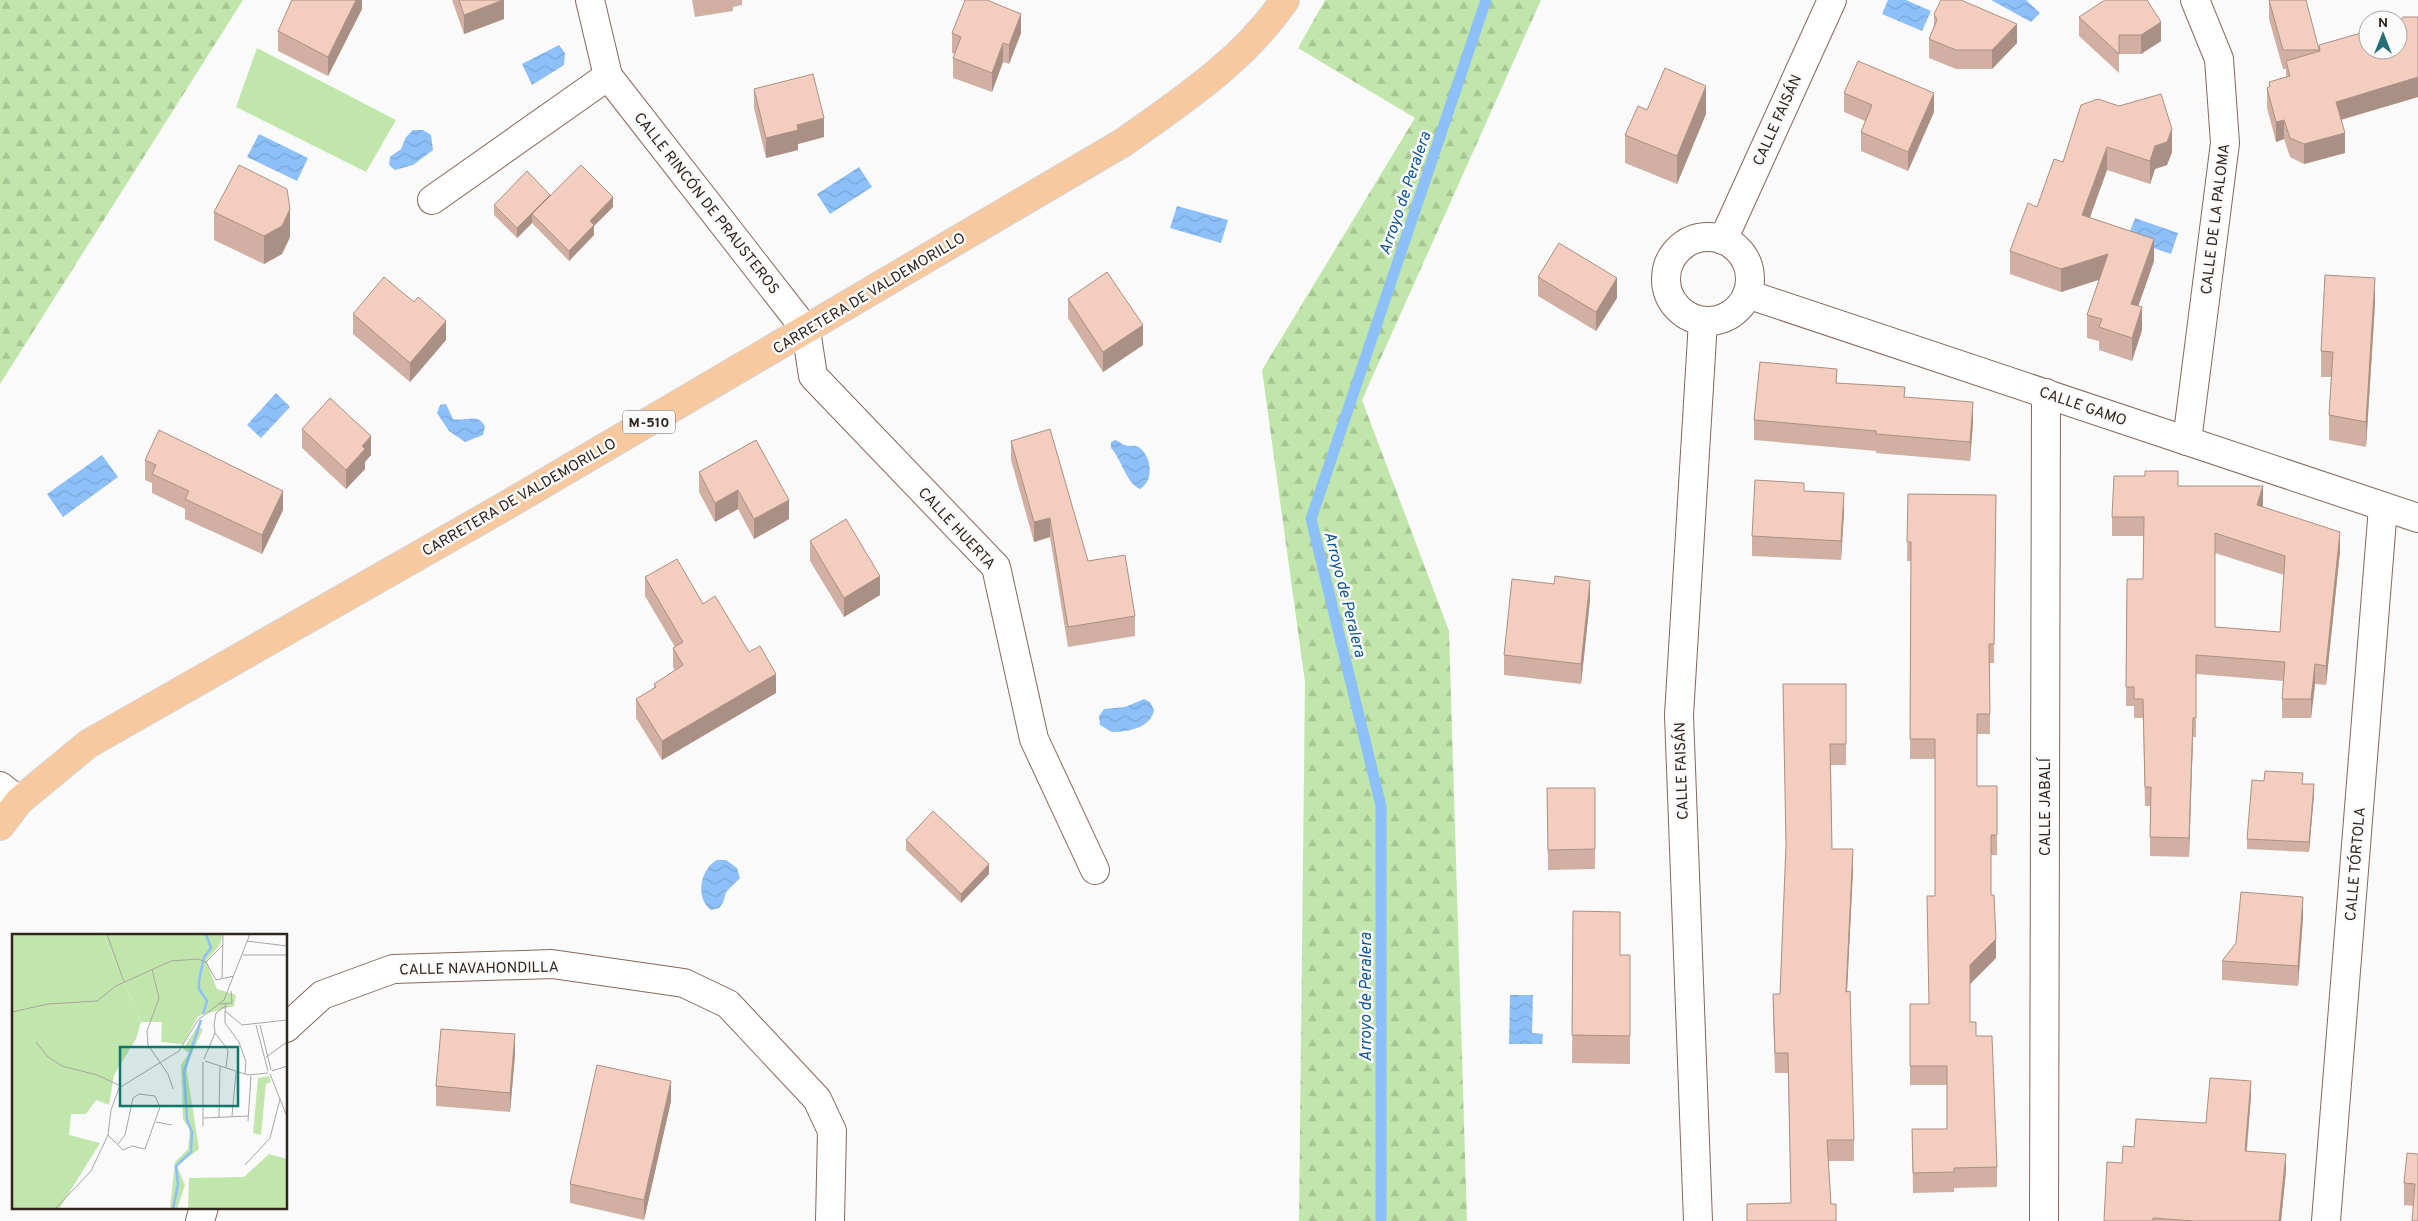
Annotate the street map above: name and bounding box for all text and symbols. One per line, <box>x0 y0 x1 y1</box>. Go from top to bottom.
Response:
north arrow <box>2358 10 2408 60</box>
text: N <box>2378 15 2388 32</box>
street label: CALLE FAISÁN <box>1749 72 1807 169</box>
street label: CALLE RINCÓN DE PRAUSTEROS <box>629 108 784 299</box>
water label: Arroyo de Peralera <box>1375 129 1437 258</box>
street label: CALLE DE LA PALOMA <box>2198 143 2235 296</box>
street label: CARRETERA DE VALDEMORILLO <box>770 229 969 359</box>
street label: CALLE GAMO <box>2036 384 2129 431</box>
road number: M-510 <box>623 411 675 434</box>
street label: CARRETERA DE VALDEMORILLO <box>419 435 620 562</box>
street label: CALLE HUERTA <box>913 484 999 574</box>
water label: Arroyo de Peralera <box>1319 530 1370 660</box>
street label: CALLE FAISÁN <box>1670 722 1694 820</box>
street label: CALLE JABALÍ <box>2036 756 2056 856</box>
street label: CALLE TÓRTOLA <box>2340 806 2371 922</box>
water label: Arroyo de Peralera <box>1357 932 1377 1061</box>
inset map <box>12 934 288 1208</box>
street label: CALLE NAVAHONDILLA <box>399 959 559 980</box>

